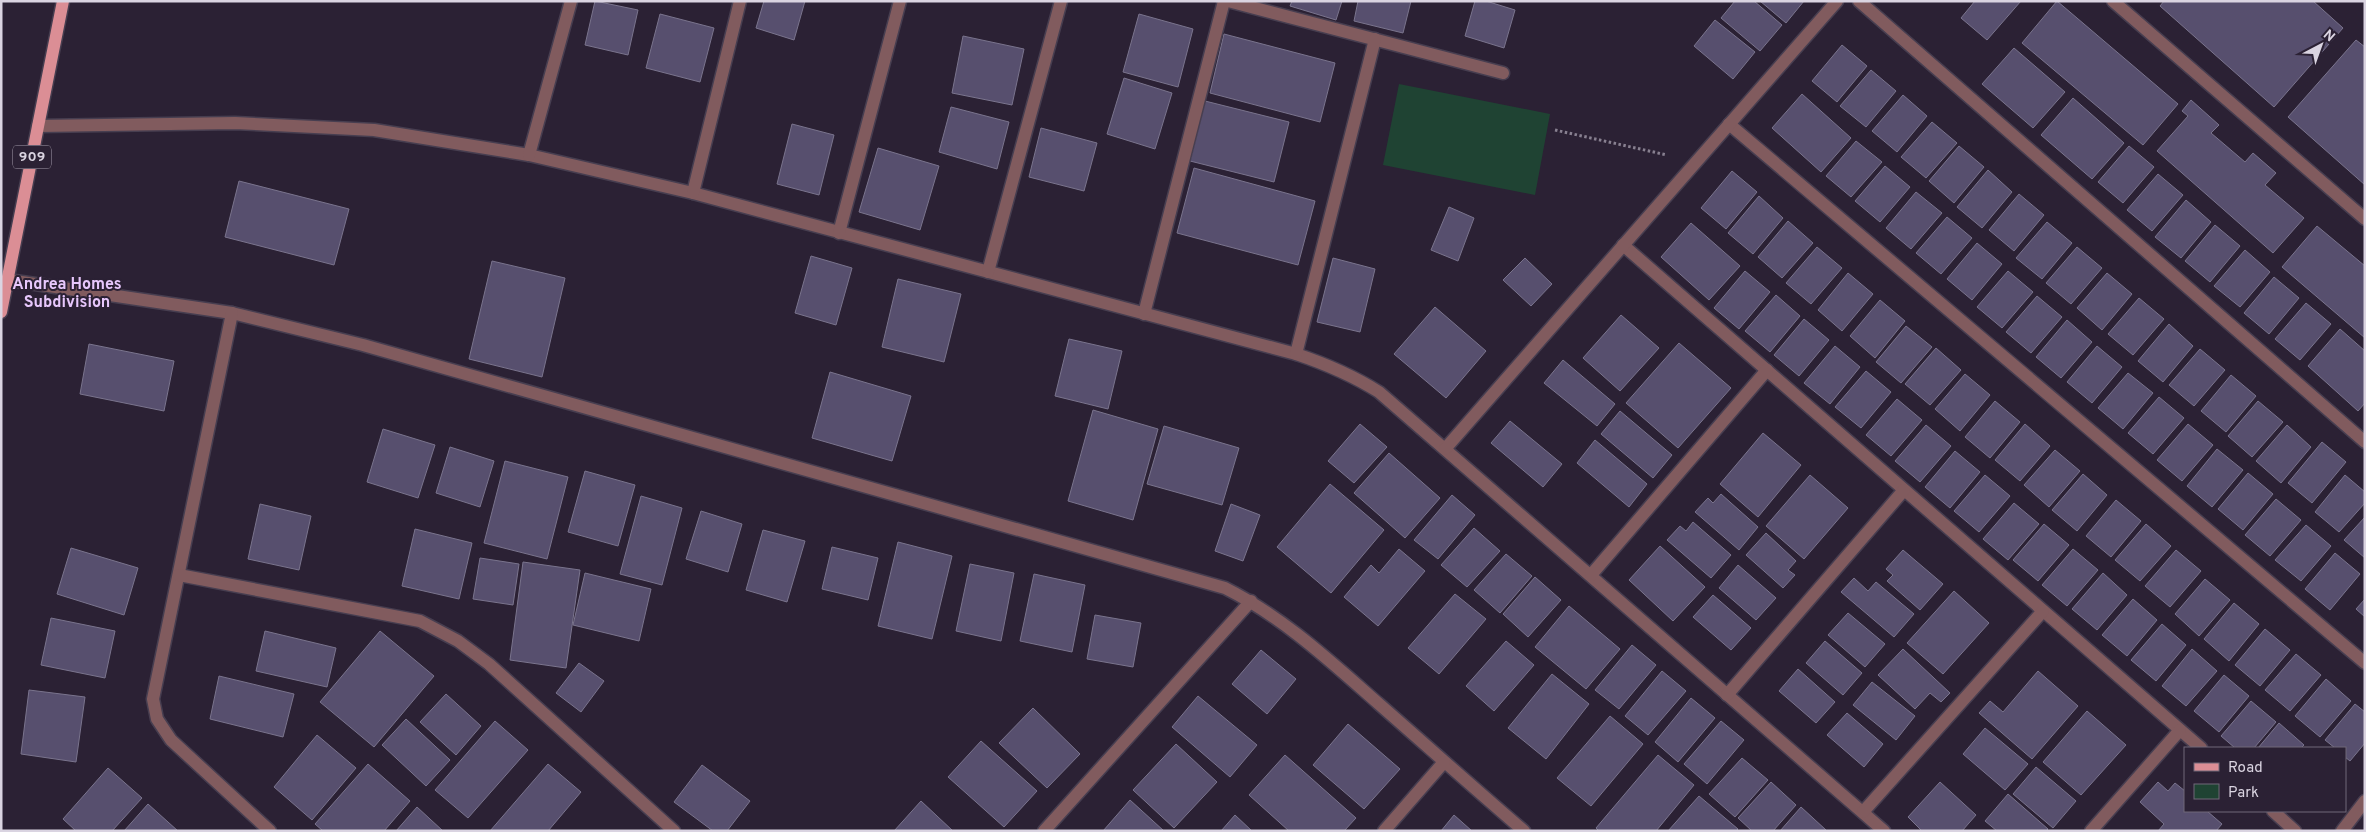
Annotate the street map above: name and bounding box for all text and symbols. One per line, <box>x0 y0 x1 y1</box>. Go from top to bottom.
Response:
north arrow <box>2296 20 2346 70</box>
text: N <box>2319 27 2338 46</box>
road number: 909 <box>13 146 51 168</box>
district label: Andrea Homes Subdivision <box>12 275 122 313</box>
legend <box>2184 747 2346 812</box>
text: Road <box>2228 759 2263 778</box>
text: Park <box>2228 784 2259 803</box>

